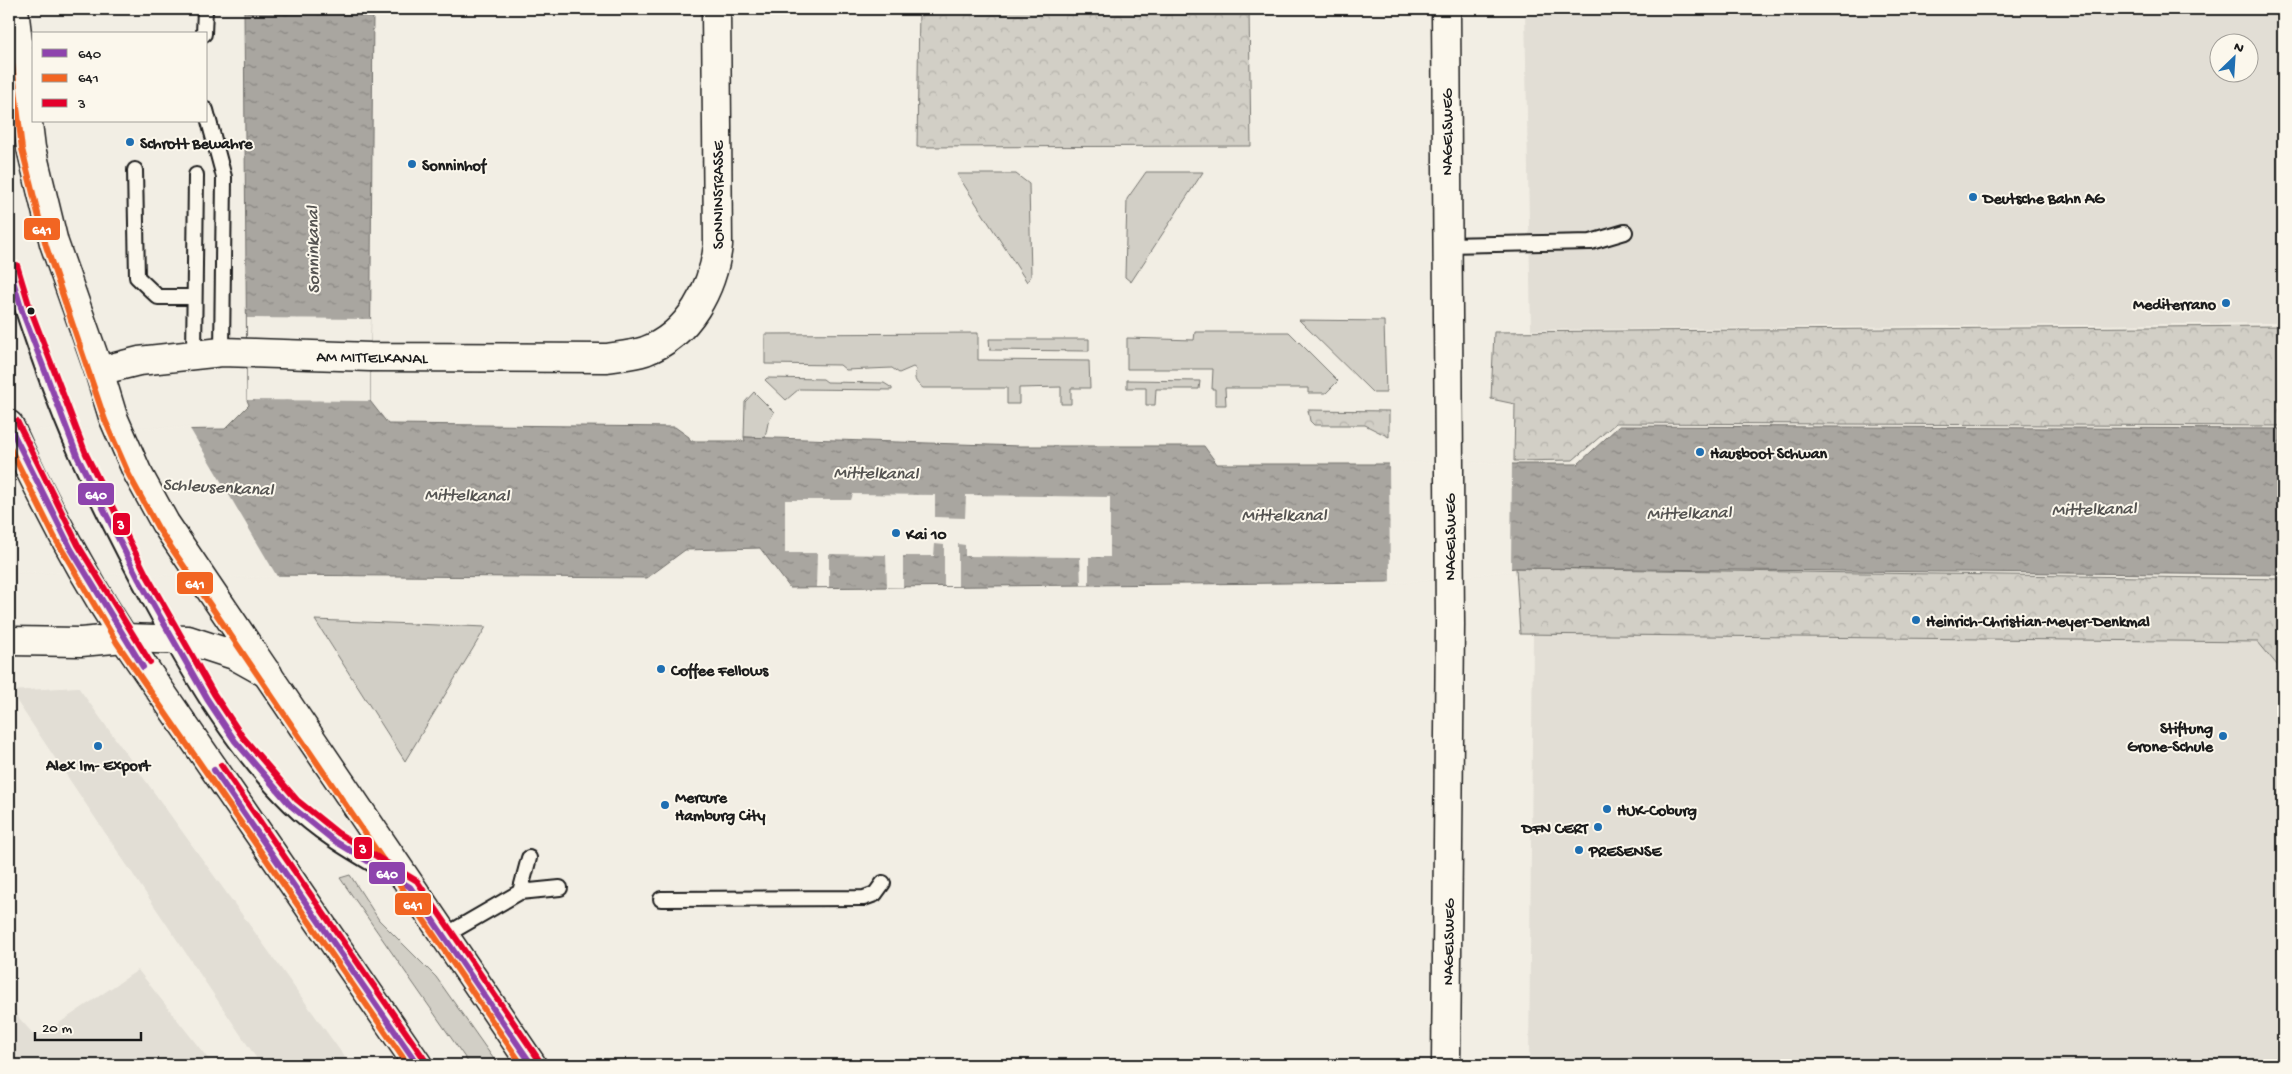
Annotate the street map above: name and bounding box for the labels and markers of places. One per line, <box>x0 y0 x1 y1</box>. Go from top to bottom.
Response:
marker: Schrott Bewahre <box>124 136 136 148</box>
place label: Schrott Bewahre <box>140 136 253 155</box>
place label: Sonninhof <box>422 157 488 177</box>
marker: Sonninhof <box>406 158 418 170</box>
marker: Deutsche Bahn AG <box>1967 191 1979 203</box>
place label: Deutsche Bahn AG <box>1981 191 2105 210</box>
place label: Mediterrano <box>2133 297 2217 316</box>
marker: Mediterrano <box>2220 297 2232 309</box>
unlabelled marker <box>26 306 36 316</box>
marker: Hausboot Schwan <box>1694 446 1706 458</box>
place label: Hausboot Schwan <box>1710 446 1828 465</box>
marker: Kai 10 <box>890 527 902 539</box>
place label: Kai 10 <box>905 527 947 546</box>
marker: Heinrich-Christian-Meyer-Denkmal <box>1910 614 1922 626</box>
place label: Heinrich-Christian-Meyer-Denkmal <box>1926 614 2150 633</box>
place label: Coffee Fellows <box>670 662 769 682</box>
marker: Coffee Fellows <box>655 663 667 675</box>
place label: Stiftung Grone-Schule <box>2127 720 2214 758</box>
marker: Stiftung Grone-Schule <box>2217 730 2229 742</box>
marker: Alex Im- Export <box>92 740 104 752</box>
place label: Alex Im- Export <box>45 758 152 777</box>
place label: Mercure Hamburg City <box>675 790 766 827</box>
marker: Mercure Hamburg City <box>659 799 671 811</box>
marker: HUK-Coburg <box>1601 803 1613 815</box>
place label: HUK-Coburg <box>1617 803 1697 822</box>
place label: DFN CERT <box>1520 821 1590 840</box>
marker: DFN CERT <box>1592 821 1604 833</box>
marker: PRESENSE <box>1573 844 1585 856</box>
place label: PRESENSE <box>1588 844 1662 863</box>

